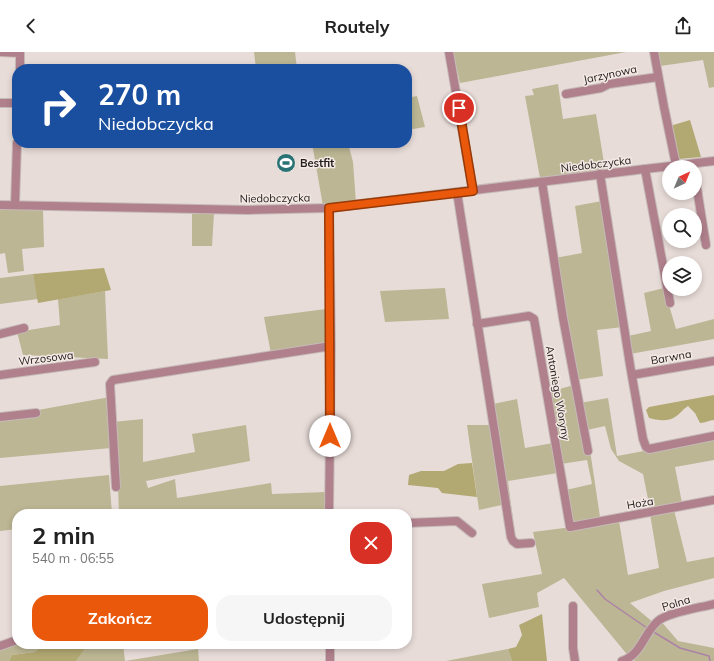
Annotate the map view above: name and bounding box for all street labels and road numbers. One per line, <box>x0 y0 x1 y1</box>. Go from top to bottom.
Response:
street label: Jarzynowa <box>582 61 638 87</box>
street label: Niedobczycka <box>560 153 632 175</box>
street label: Niedobczycka <box>239 190 311 206</box>
street label: Antoniego Woryny <box>543 345 573 441</box>
street label: Barwna <box>650 347 692 367</box>
street label: Wrzosowa <box>18 348 74 368</box>
street label: Hoża <box>626 494 654 512</box>
street label: Polna <box>660 592 692 614</box>

